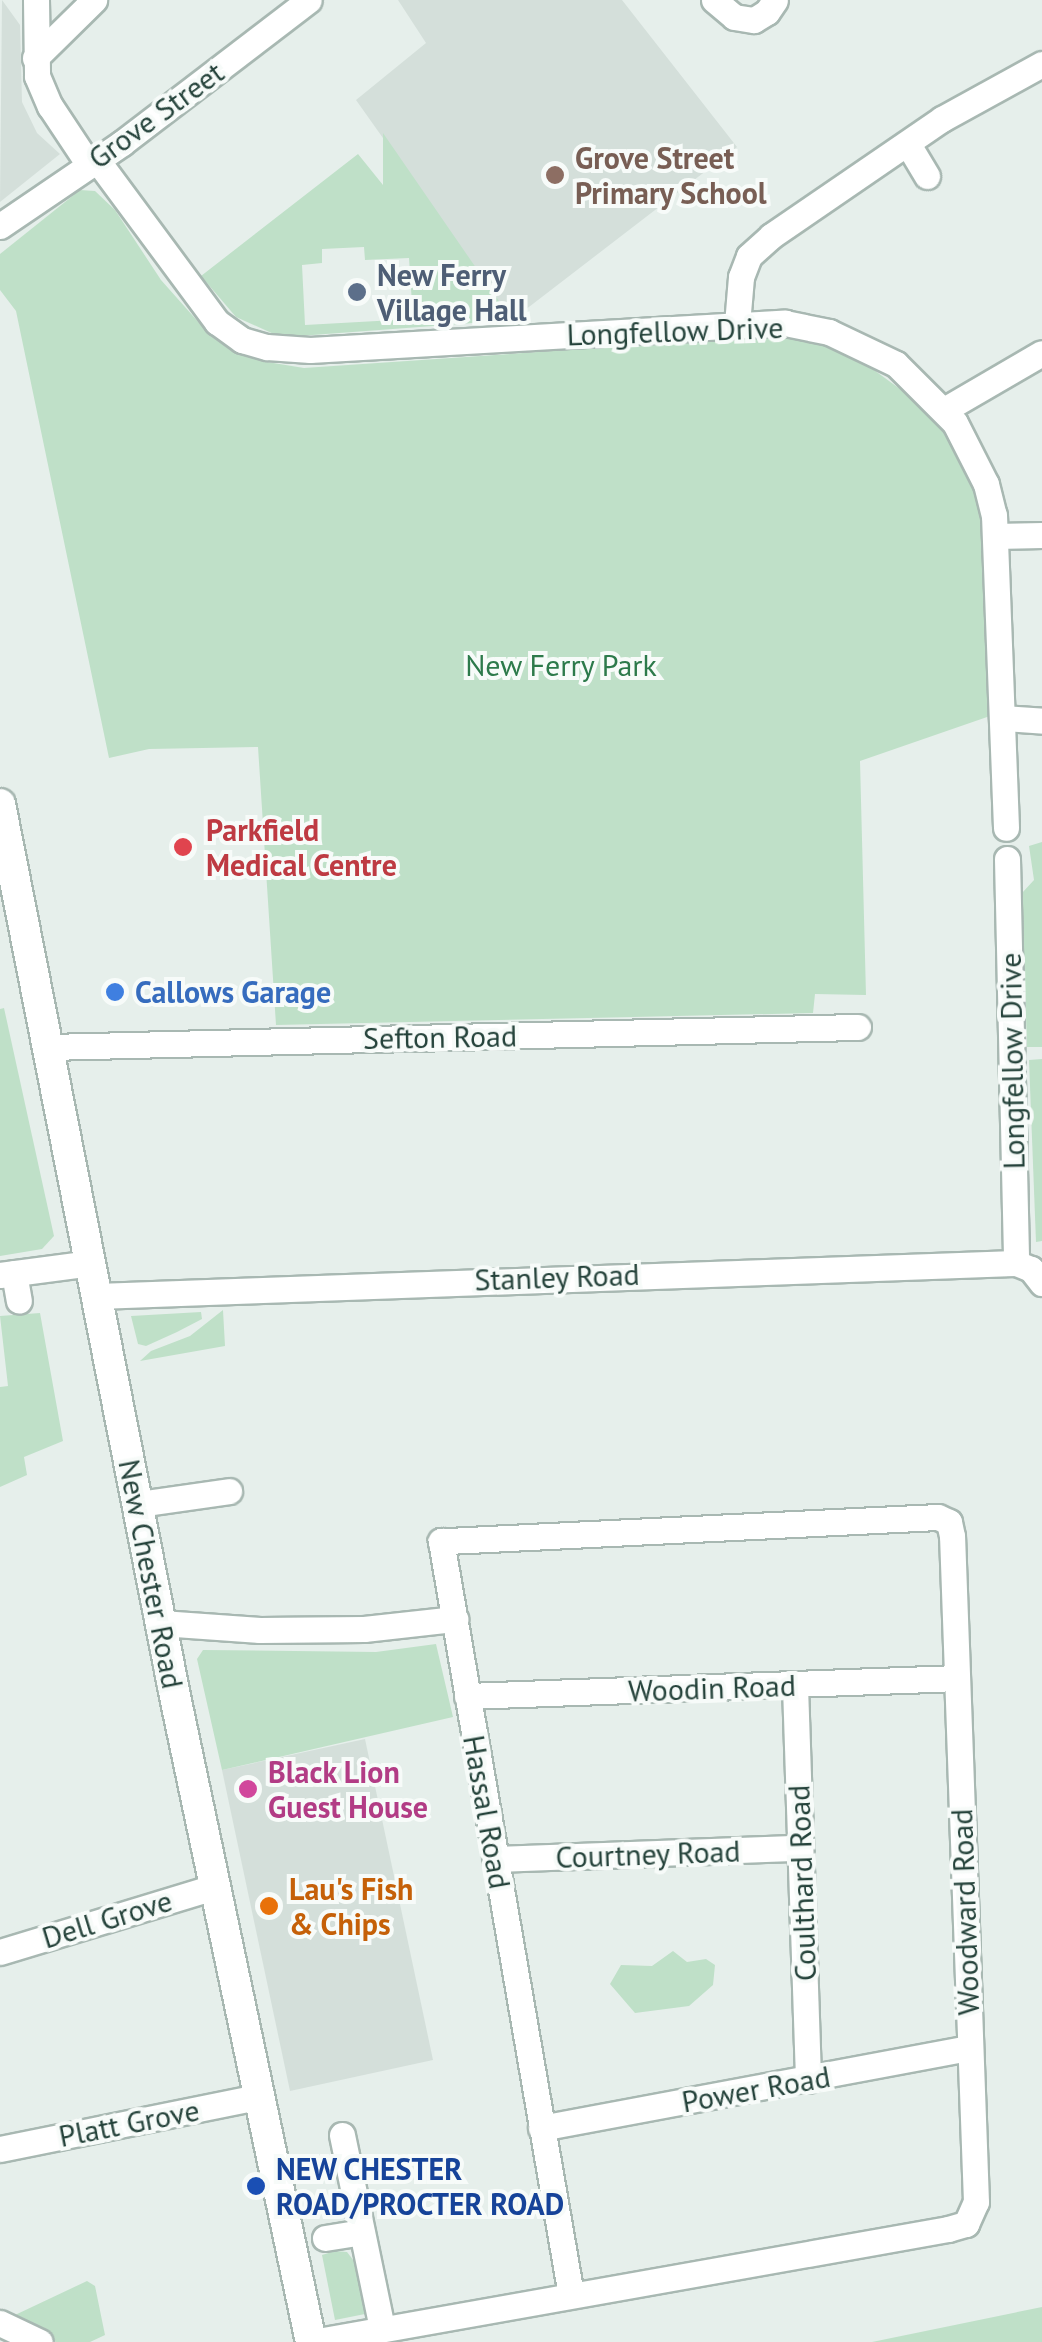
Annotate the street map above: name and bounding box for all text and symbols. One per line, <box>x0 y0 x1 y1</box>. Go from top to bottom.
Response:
street label: Grove Street <box>81 54 231 176</box>
place label: Grove Street Primary School <box>575 140 768 210</box>
marker: Grove Street Primary School <box>544 164 566 186</box>
place label: New Ferry Village Hall <box>377 257 527 328</box>
marker: New Ferry Village Hall <box>346 281 368 303</box>
street label: Longfellow Drive <box>566 309 784 353</box>
park label: New Ferry Park <box>464 647 658 683</box>
place label: Parkfield Medical Centre <box>206 812 397 882</box>
marker: Parkfield Medical Centre <box>170 834 196 860</box>
street label: Longfellow Drive <box>992 952 1032 1170</box>
place label: Callows Garage <box>135 974 332 1010</box>
marker: Callows Garage <box>104 981 126 1003</box>
street label: Sefton Road <box>363 1018 517 1056</box>
street label: Stanley Road <box>473 1256 641 1298</box>
street label: New Chester Road <box>111 1456 191 1692</box>
street label: Woodin Road <box>627 1667 797 1709</box>
street label: Hassal Road <box>456 1732 518 1892</box>
place label: Black Lion Guest House <box>268 1754 428 1824</box>
marker: Black Lion Guest House <box>237 1778 259 1800</box>
street label: Coulthard Road <box>781 1784 823 1982</box>
street label: Woodward Road <box>943 1808 987 2016</box>
street label: Courtney Road <box>554 1833 742 1875</box>
place label: Lau's Fish & Chips <box>289 1871 413 1942</box>
street label: Dell Grove <box>38 1882 176 1956</box>
marker: Lau's Fish & Chips <box>258 1895 280 1917</box>
street label: Power Road <box>679 2058 833 2120</box>
street label: Platt Grove <box>56 2092 202 2154</box>
place label: NEW CHESTER ROAD/PROCTER ROAD <box>276 2151 564 2222</box>
marker: NEW CHESTER ROAD/PROCTER ROAD <box>245 2175 267 2197</box>

